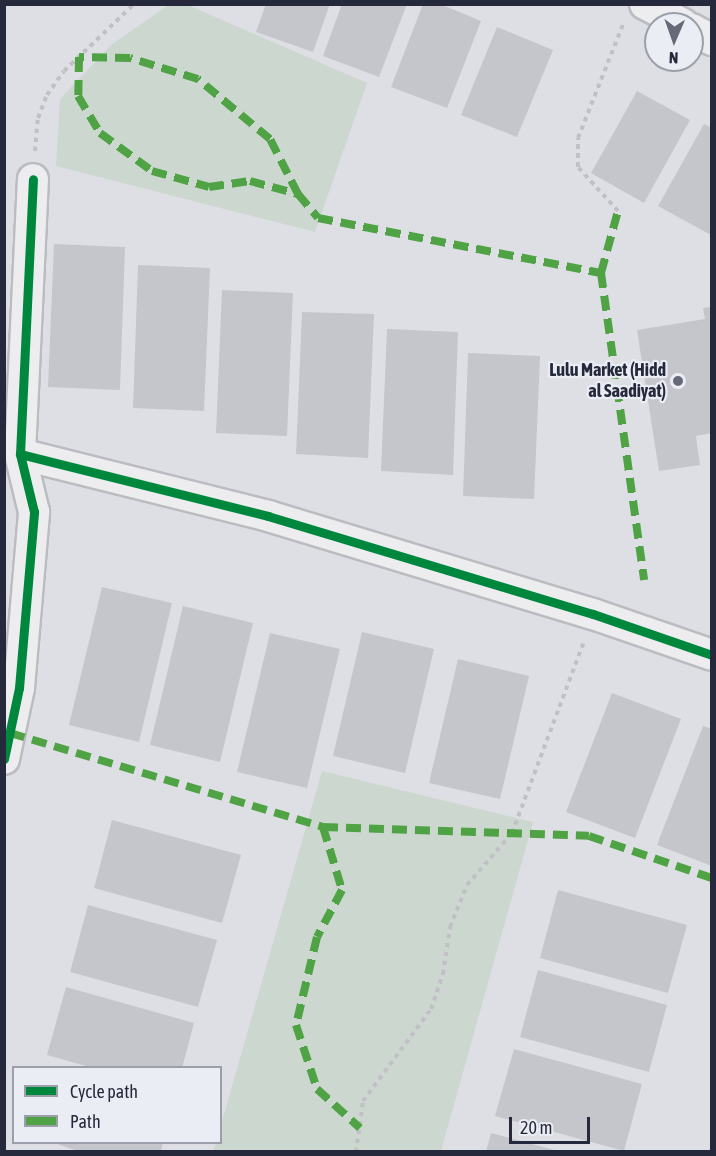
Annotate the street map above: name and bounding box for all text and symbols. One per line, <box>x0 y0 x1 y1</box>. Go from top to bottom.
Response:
north arrow <box>644 12 704 72</box>
text: N <box>668 49 678 67</box>
place label: Lulu Market (Hidd al Saadiyat) <box>549 360 666 403</box>
marker: Lulu Market (Hidd al Saadiyat) <box>671 374 685 388</box>
legend <box>12 1066 222 1144</box>
text: Cycle path <box>70 1081 138 1102</box>
scale bar <box>512 1105 593 1143</box>
text: Path <box>70 1111 101 1132</box>
text: 20 m <box>520 1117 552 1138</box>

